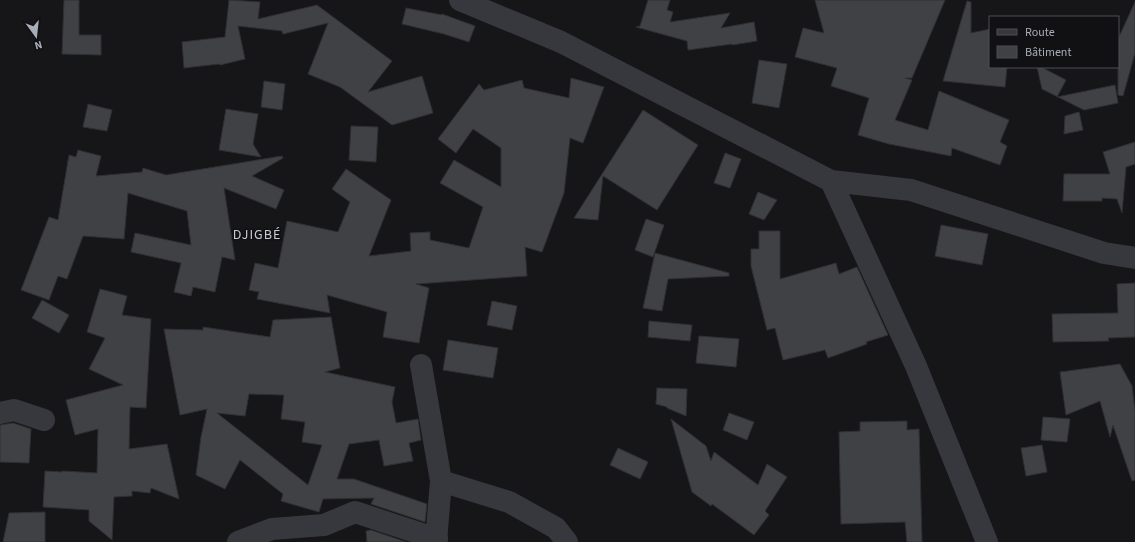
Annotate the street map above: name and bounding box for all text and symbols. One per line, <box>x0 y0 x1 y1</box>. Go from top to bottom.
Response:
north arrow <box>16 16 56 56</box>
legend <box>989 16 1119 68</box>
text: Route <box>1025 24 1055 41</box>
text: N <box>33 37 44 53</box>
text: Bâtiment <box>1025 44 1071 61</box>
district label: DJIGBÉ <box>233 225 281 245</box>

